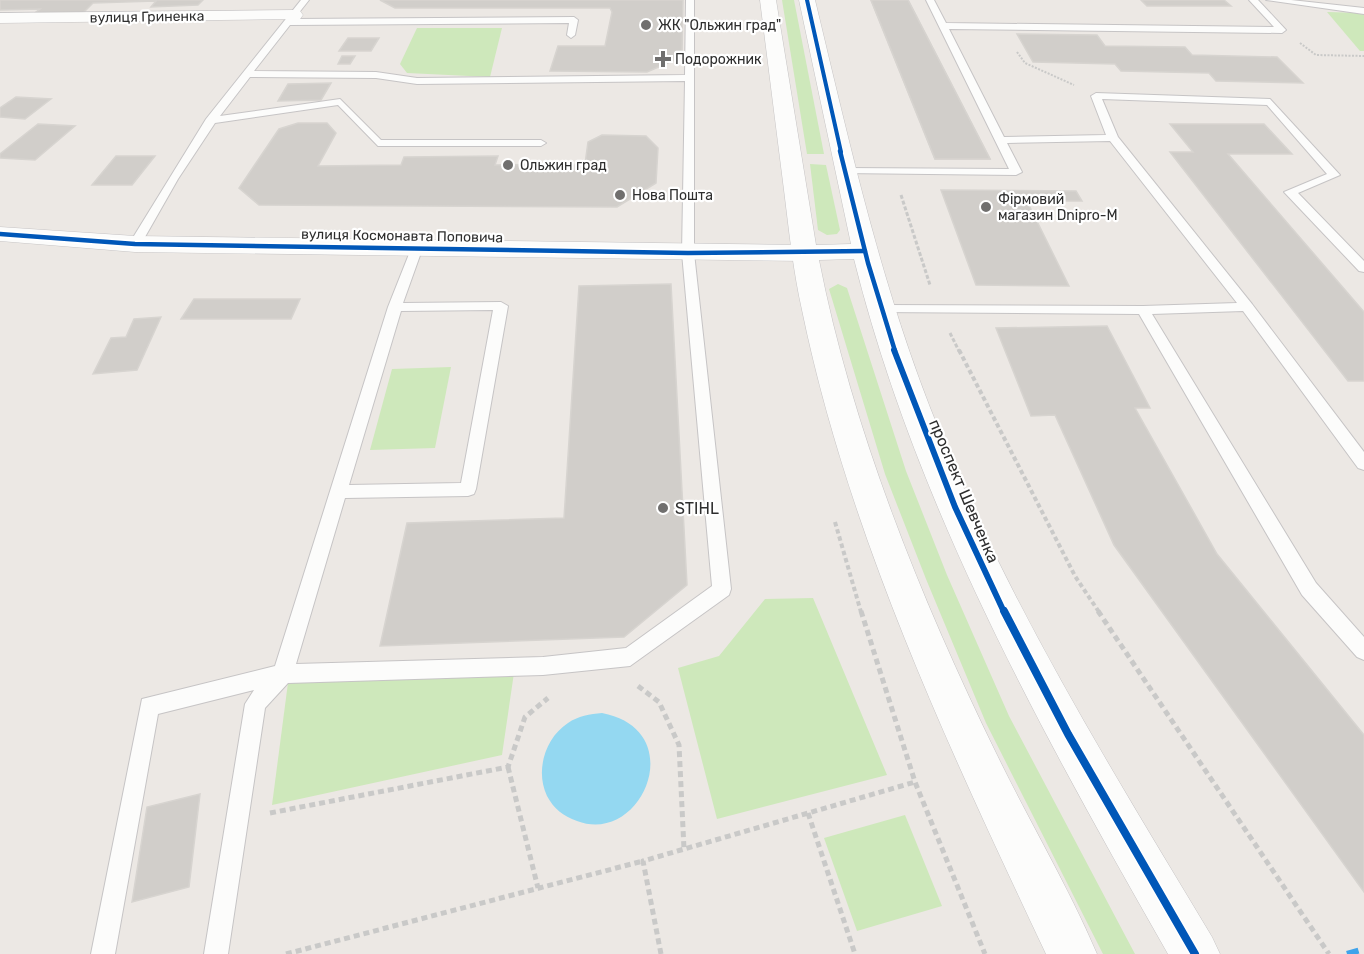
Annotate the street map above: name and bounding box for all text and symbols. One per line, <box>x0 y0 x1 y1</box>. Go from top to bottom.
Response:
street label: вулиця Гриненка <box>90 8 204 26</box>
place label: ЖК "Ольжин град" <box>658 17 781 34</box>
marker: ЖК "Ольжин град" <box>639 18 653 32</box>
place label: Подорожник <box>675 51 762 68</box>
marker: Подорожник <box>656 52 670 66</box>
place label: Ольжин град <box>520 157 607 174</box>
marker: Ольжин град <box>501 158 515 172</box>
place label: Нова Пошта <box>632 187 713 204</box>
marker: Нова Пошта <box>613 188 627 202</box>
place label: Фірмовий магазин Dnipro-M <box>998 191 1118 224</box>
marker: Фірмовий магазин Dnipro-M <box>979 200 993 214</box>
street label: вулиця Космонавта Поповича <box>301 226 503 246</box>
street label: проспект Шевченка <box>925 416 1003 566</box>
place label: STIHL <box>675 499 719 518</box>
marker: STIHL <box>656 501 670 515</box>

